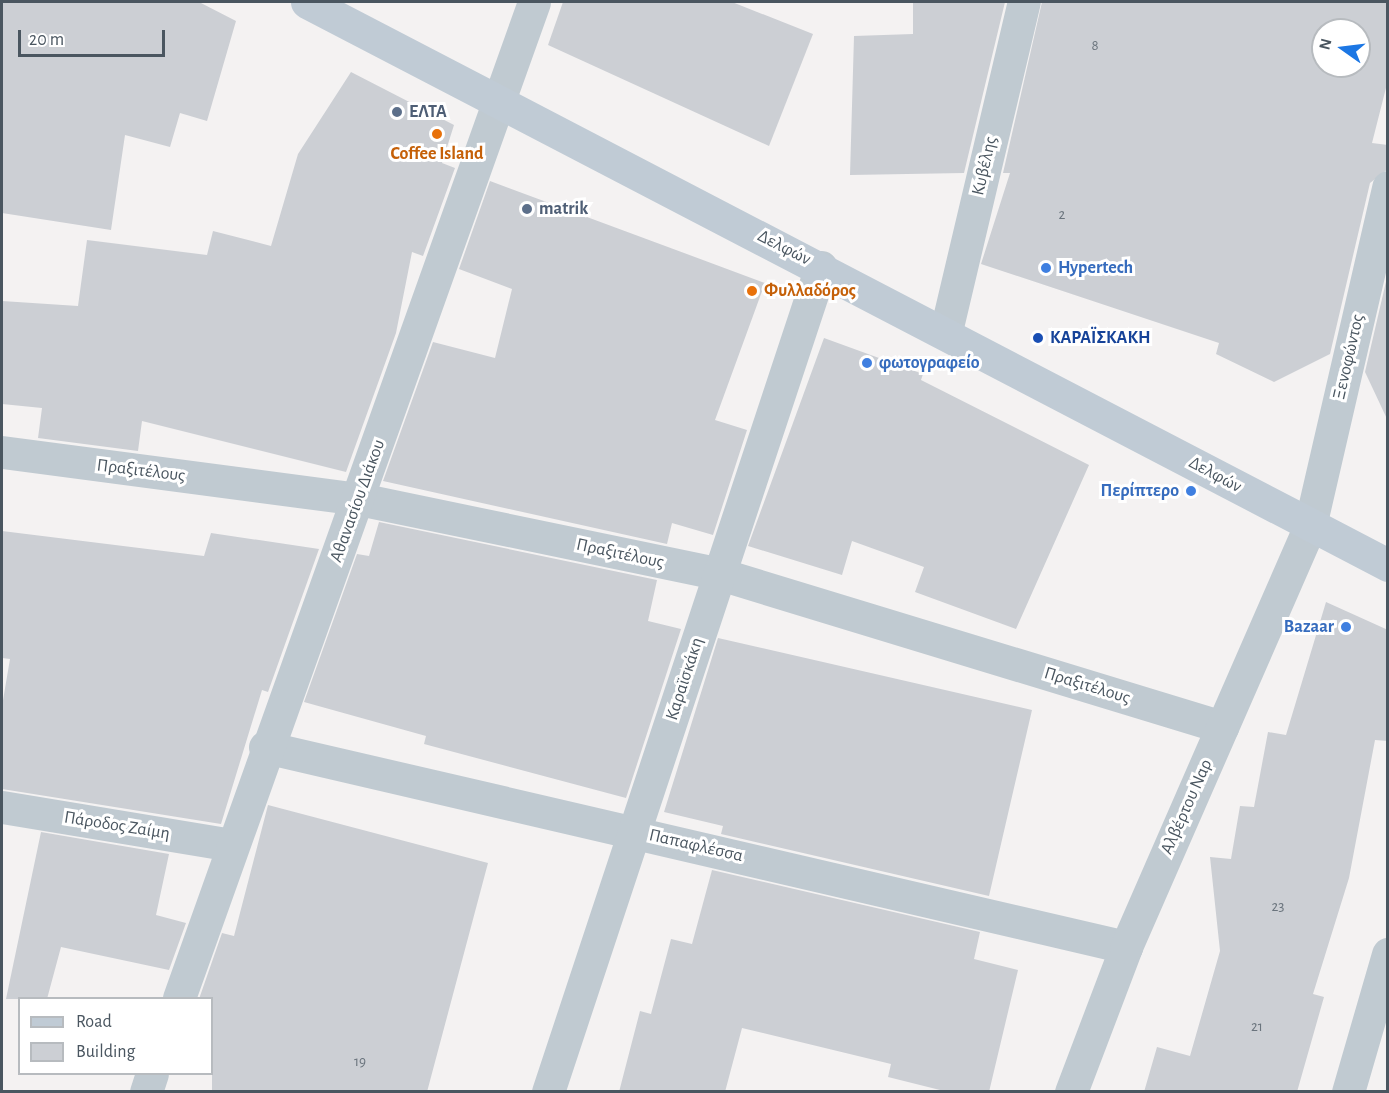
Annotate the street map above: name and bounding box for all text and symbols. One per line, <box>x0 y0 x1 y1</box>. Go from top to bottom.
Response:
scale bar <box>21 18 168 56</box>
north arrow <box>1311 18 1371 78</box>
text: 20 m <box>29 31 64 49</box>
house number: 8 <box>1091 37 1099 55</box>
text: N <box>1316 37 1335 51</box>
place label: ΕΛΤΑ <box>409 101 447 123</box>
marker: ΕΛΤΑ <box>390 105 404 119</box>
marker: Coffee Island <box>430 127 444 141</box>
street label: Κυβέλης <box>968 134 1002 198</box>
place label: Coffee Island <box>390 143 484 165</box>
place label: matrik <box>539 198 588 220</box>
marker: matrik <box>520 202 534 216</box>
house number: 2 <box>1059 206 1065 224</box>
street label: Δελφών <box>754 225 814 271</box>
place label: Hypertech <box>1058 257 1133 279</box>
marker: Hypertech <box>1039 261 1053 275</box>
place label: Φυλλαδόρος <box>764 280 856 302</box>
marker: Φυλλαδόρος <box>745 284 759 298</box>
street label: Ξενοφώντος <box>1329 312 1369 402</box>
place label: ΚΑΡΑΪΣΚΑΚΗ <box>1050 327 1150 349</box>
marker: ΚΑΡΑΪΣΚΑΚΗ <box>1031 331 1045 345</box>
place label: φωτογραφείο <box>879 352 980 374</box>
marker: φωτογραφείο <box>860 356 874 370</box>
street label: Αθανασίου Διάκου <box>326 437 390 565</box>
street label: Δελφών <box>1185 452 1245 498</box>
street label: Πραξιτέλους <box>96 455 186 487</box>
place label: Περίπτερο <box>1101 480 1179 502</box>
marker: Περίπτερο <box>1184 484 1198 498</box>
street label: Πραξιτέλους <box>574 534 666 574</box>
place label: Bazaar <box>1284 616 1334 638</box>
marker: Bazaar <box>1339 620 1353 634</box>
street label: Καραϊσκάκη <box>661 635 709 723</box>
street label: Πραξιτέλους <box>1041 663 1133 709</box>
street label: Αλβέρτου Ναρ <box>1156 756 1218 858</box>
street label: Πάροδος Ζαίμη <box>63 807 171 845</box>
street label: Παπαφλέσσα <box>647 825 745 867</box>
house number: 23 <box>1271 898 1285 916</box>
legend <box>18 997 213 1075</box>
text: Road <box>76 1013 112 1031</box>
house number: 21 <box>1251 1018 1263 1036</box>
text: Building <box>76 1043 135 1061</box>
house number: 19 <box>354 1053 366 1071</box>

